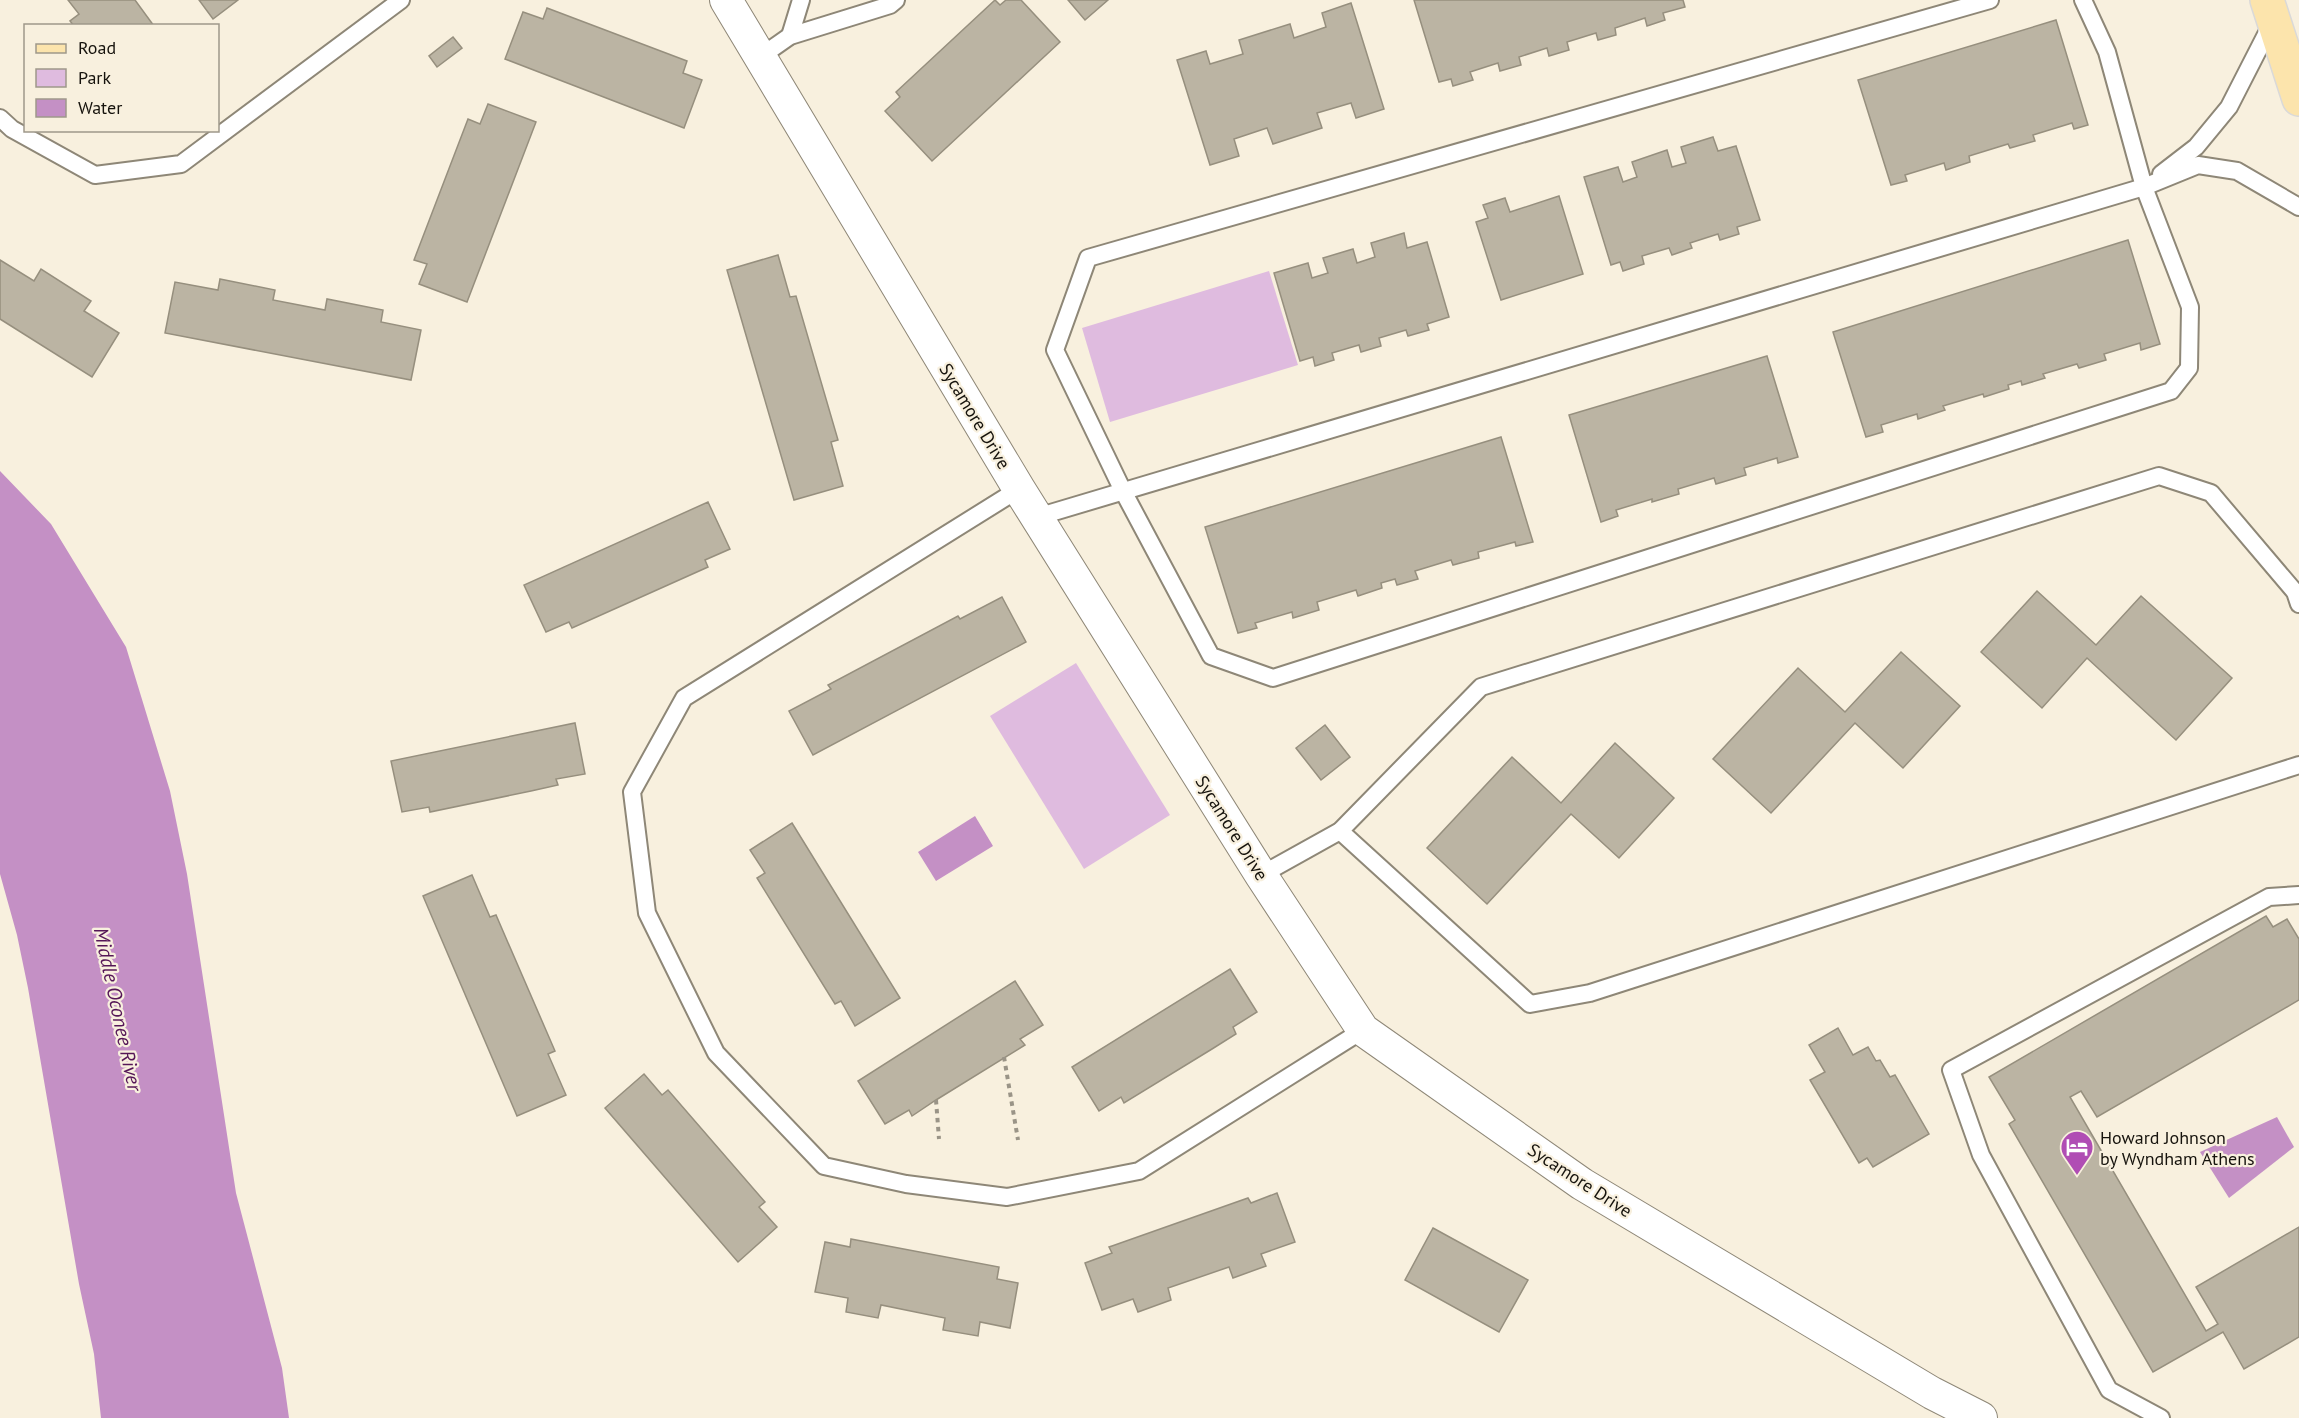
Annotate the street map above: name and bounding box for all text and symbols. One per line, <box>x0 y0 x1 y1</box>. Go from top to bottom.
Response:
legend <box>24 24 219 132</box>
text: Road <box>78 36 116 59</box>
text: Park <box>78 66 111 89</box>
text: Water <box>78 96 122 119</box>
street label: Sycamore Drive <box>934 359 1016 473</box>
street label: Sycamore Drive <box>1191 771 1273 885</box>
water label: Middle Oconee River <box>88 925 148 1094</box>
place label: Howard Johnson by Wyndham Athens <box>2100 1126 2255 1170</box>
hotel icon: Howard Johnson by Wyndham Athens <box>2059 1129 2095 1176</box>
street label: Sycamore Drive <box>1524 1138 1636 1222</box>

